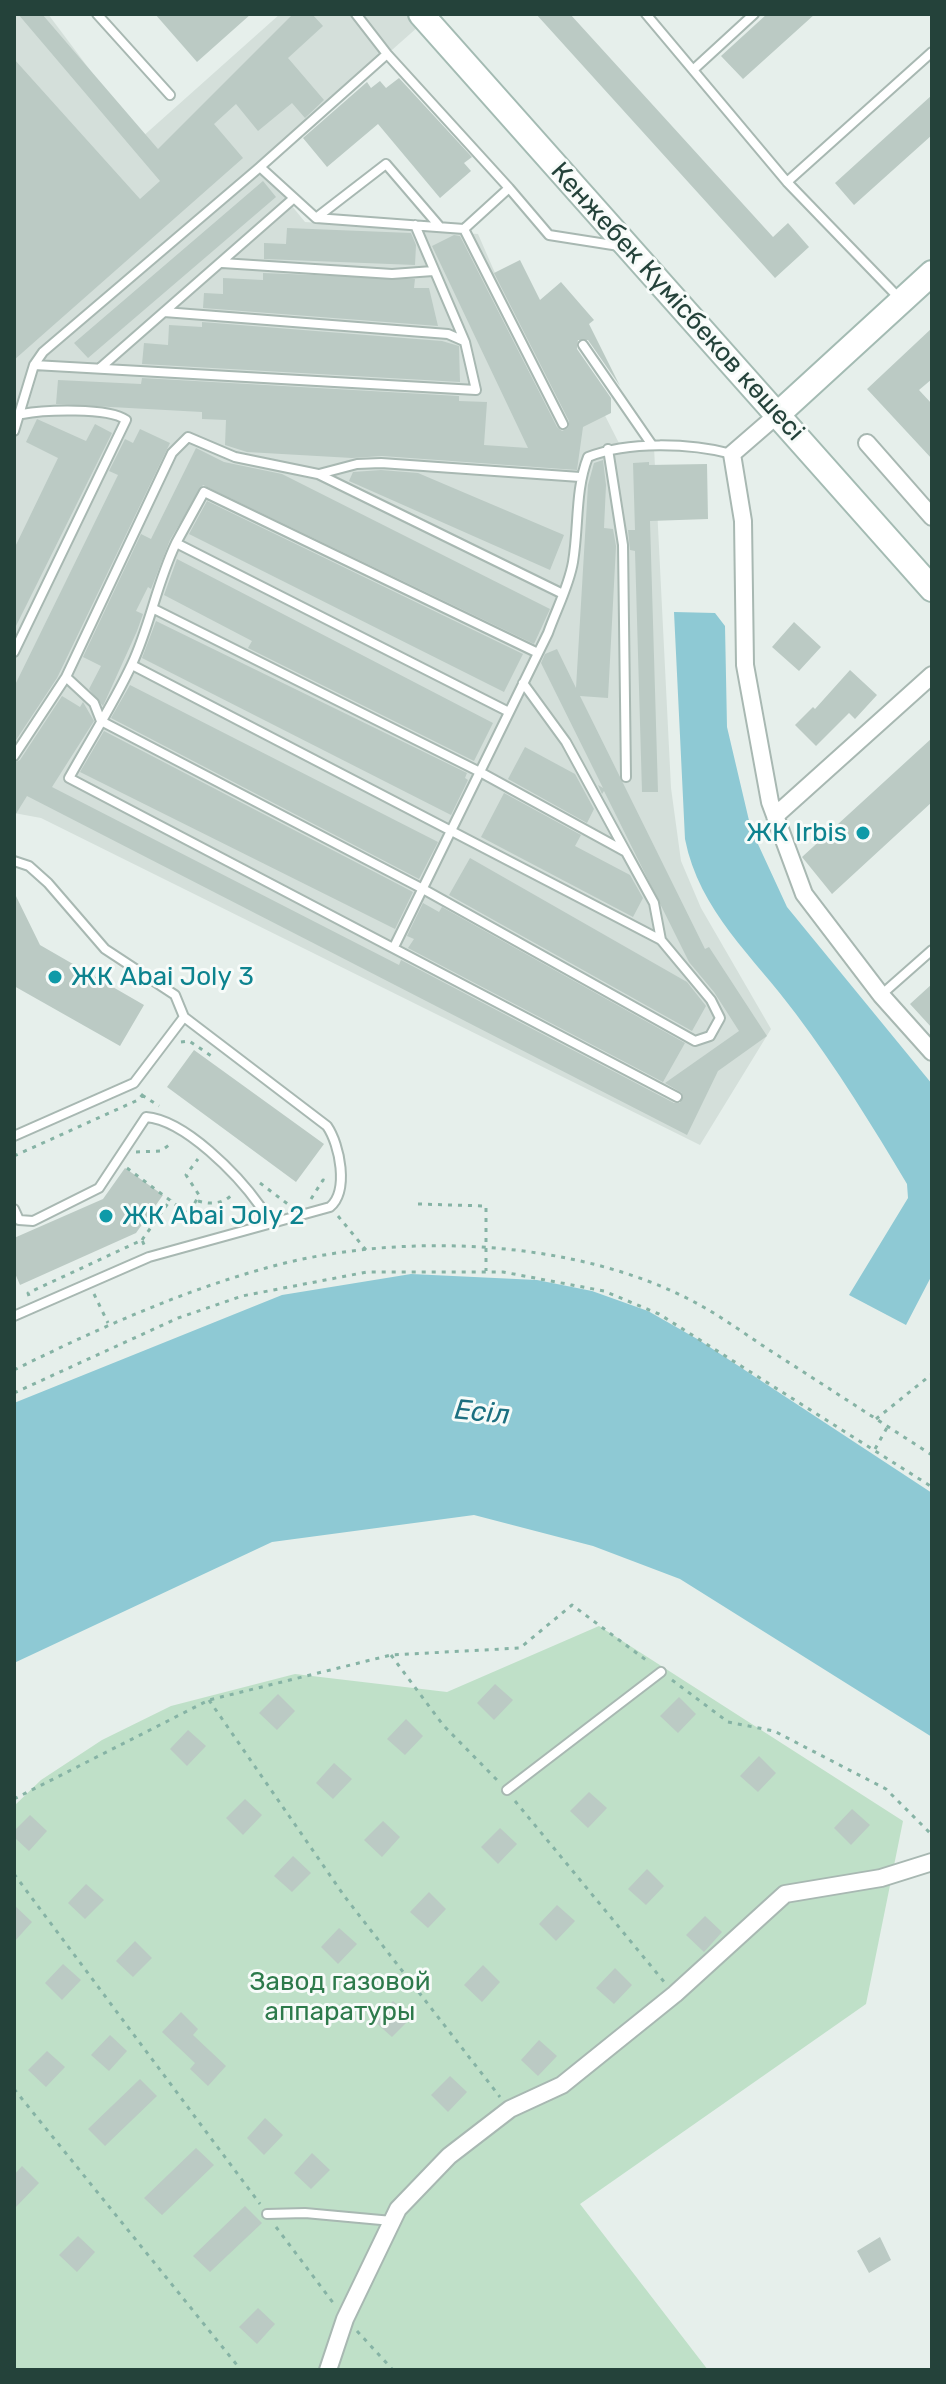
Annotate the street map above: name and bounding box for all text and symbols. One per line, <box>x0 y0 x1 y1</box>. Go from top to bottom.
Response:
street label: Кенжебек Күмісбеков көшесі <box>544 156 810 448</box>
place label: ЖК Irbis <box>746 817 847 849</box>
marker: ЖК Irbis <box>854 824 872 842</box>
place label: ЖК Abai Joly 3 <box>71 961 254 993</box>
marker: ЖК Abai Joly 3 <box>46 968 64 986</box>
place label: ЖК Abai Joly 2 <box>122 1200 304 1232</box>
marker: ЖК Abai Joly 2 <box>97 1207 115 1225</box>
water label: Есіл <box>453 1393 511 1433</box>
park label: Завод газовой аппаратуры <box>249 1966 431 2028</box>

